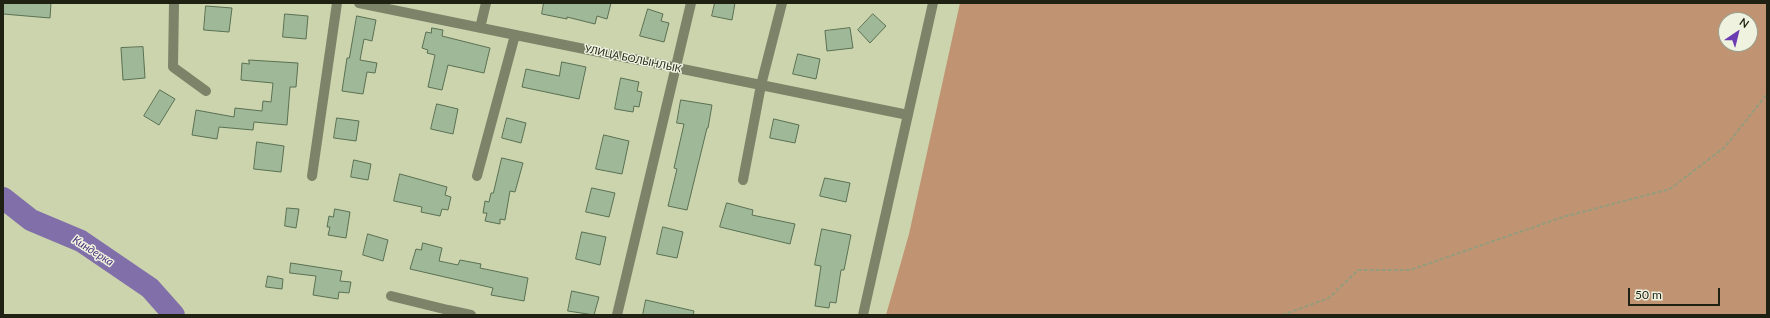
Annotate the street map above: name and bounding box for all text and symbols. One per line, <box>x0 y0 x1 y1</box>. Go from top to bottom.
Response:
north arrow <box>1718 12 1758 52</box>
text: N <box>1737 15 1752 30</box>
street label: УЛИЦА БОЛЫНЛЫК <box>584 43 682 75</box>
water label: Киндерка <box>70 233 116 269</box>
scale bar <box>1630 280 1722 306</box>
text: 50 m <box>1635 287 1662 302</box>

